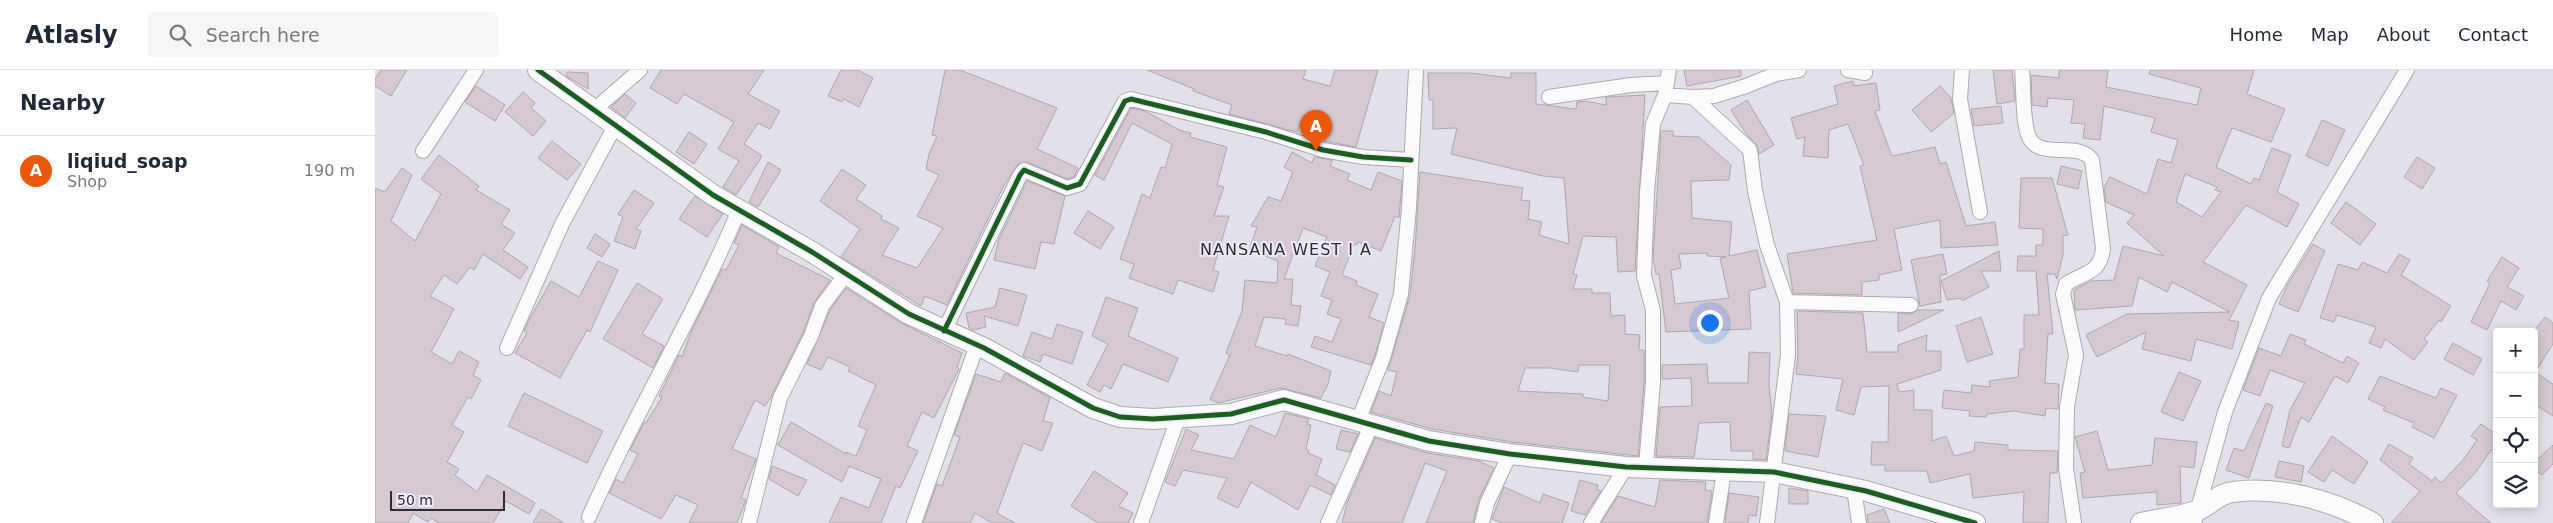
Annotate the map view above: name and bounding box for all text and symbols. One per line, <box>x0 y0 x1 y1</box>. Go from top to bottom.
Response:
search box <box>148 12 498 57</box>
text: Atlasly <box>25 21 118 49</box>
icon: search <box>166 21 194 49</box>
text: Search here <box>206 24 320 46</box>
text: Home <box>2230 24 2283 45</box>
text: Map <box>2311 24 2349 45</box>
text: About <box>2377 24 2430 45</box>
text: Contact <box>2458 24 2528 45</box>
text: Nearby <box>20 91 105 115</box>
pin: A <box>1300 110 1332 151</box>
text: liqiud_soap <box>67 150 188 172</box>
text: A <box>30 161 42 180</box>
text: 190 m <box>304 161 355 180</box>
text: Shop <box>67 172 107 191</box>
district label: NANSANA WEST I A <box>1200 240 1372 259</box>
your location <box>1697 310 1723 336</box>
map controls <box>2493 328 2538 508</box>
button: + <box>2493 328 2538 373</box>
button: − <box>2493 373 2538 418</box>
button: locate <box>2493 418 2538 463</box>
button: layers <box>2493 463 2538 508</box>
scale bar <box>390 488 505 511</box>
text: 50 m <box>397 492 433 508</box>

